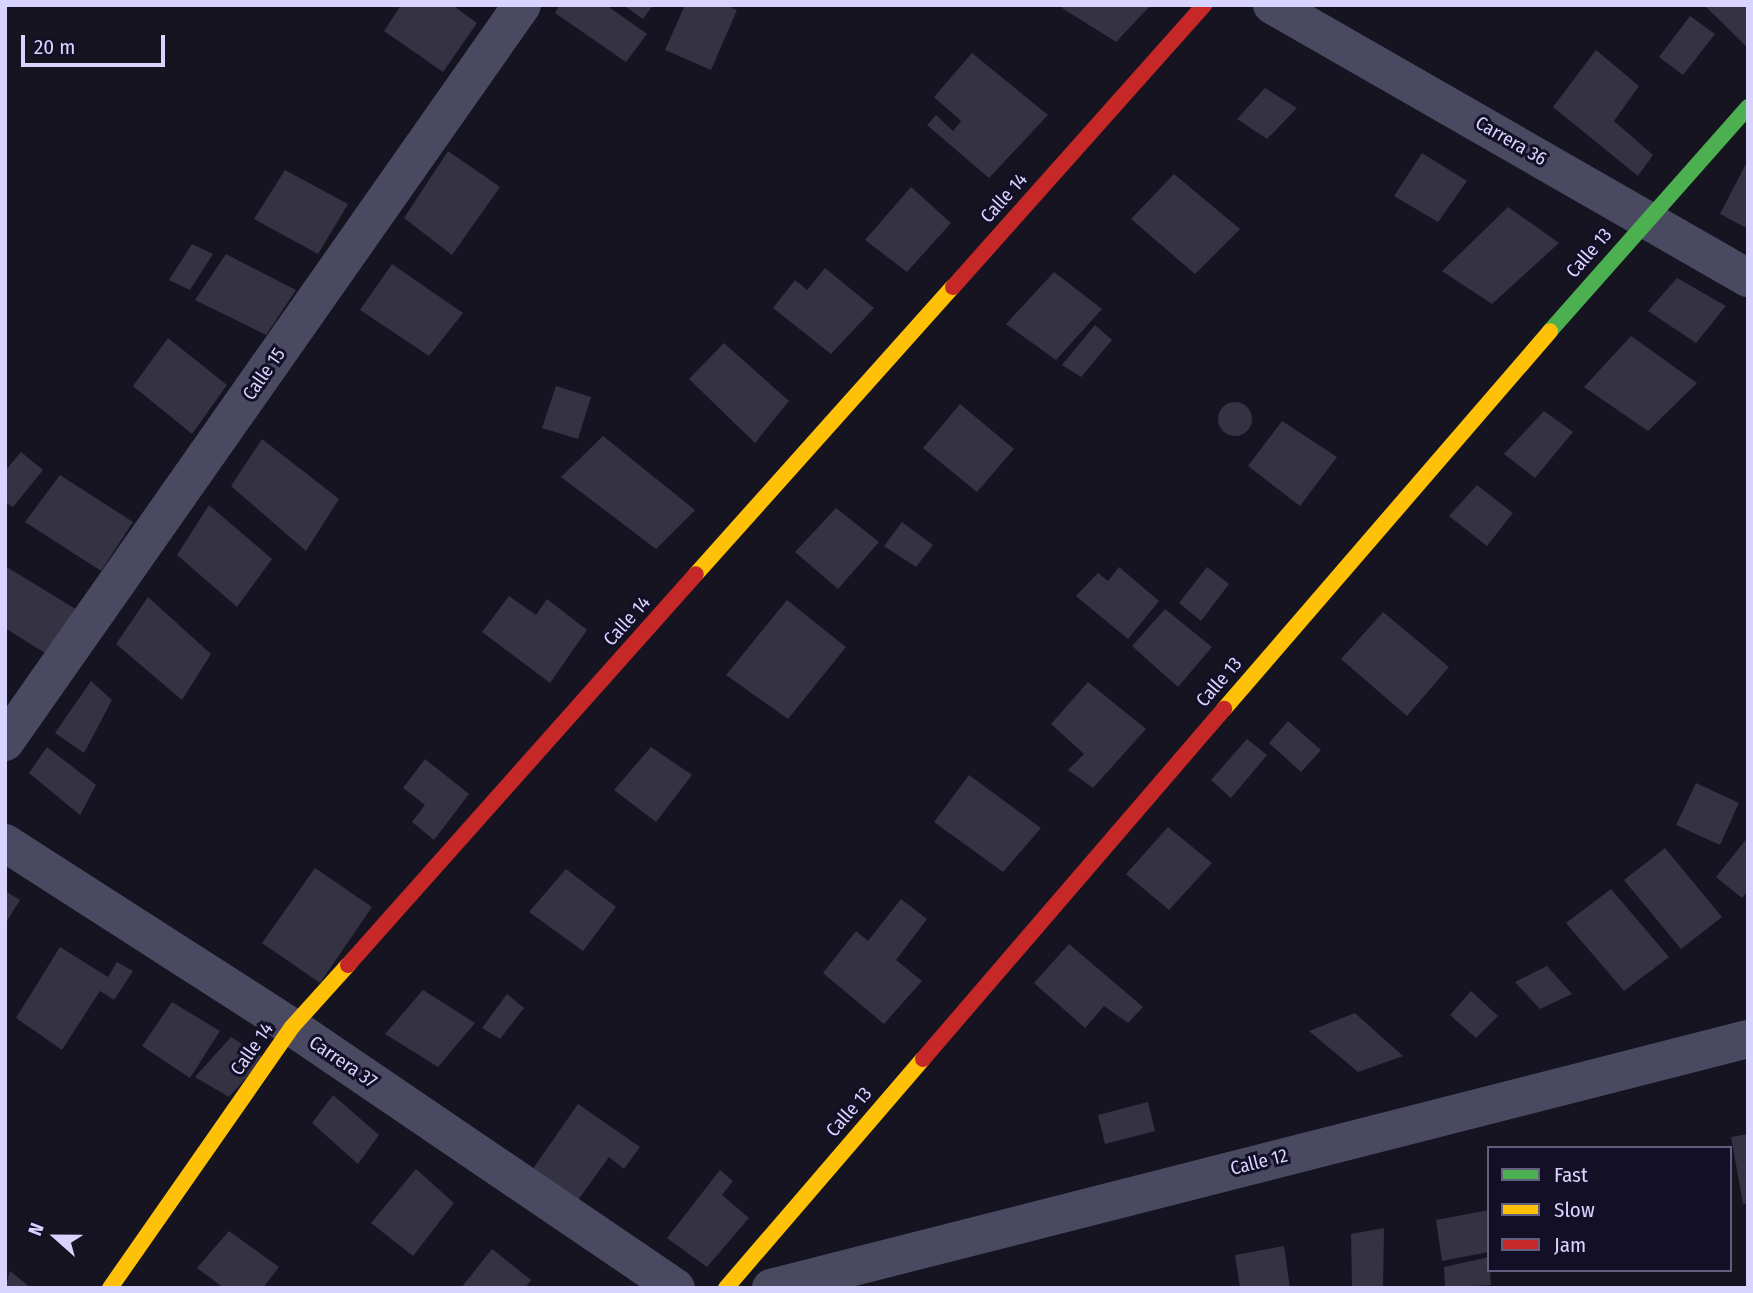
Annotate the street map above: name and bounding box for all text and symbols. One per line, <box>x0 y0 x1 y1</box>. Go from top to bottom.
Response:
scale bar <box>24 21 168 65</box>
text: 20 m <box>34 34 75 60</box>
street label: Carrera 36 <box>1471 111 1551 171</box>
street label: Calle 14 <box>976 168 1032 228</box>
street label: Calle 13 <box>1561 224 1617 282</box>
street label: Calle 15 <box>238 344 290 404</box>
street label: Calle 14 <box>599 591 655 651</box>
street label: Calle 13 <box>1191 653 1247 711</box>
street label: Calle 14 <box>226 1018 278 1080</box>
street label: Carrera 37 <box>305 1031 381 1093</box>
street label: Calle 13 <box>821 1083 877 1141</box>
street label: Calle 12 <box>1228 1144 1290 1180</box>
legend <box>1487 1146 1732 1272</box>
text: Fast <box>1554 1162 1588 1188</box>
text: Slow <box>1554 1197 1595 1223</box>
north arrow <box>21 1202 91 1272</box>
text: N <box>23 1220 49 1239</box>
text: Jam <box>1554 1232 1586 1258</box>

